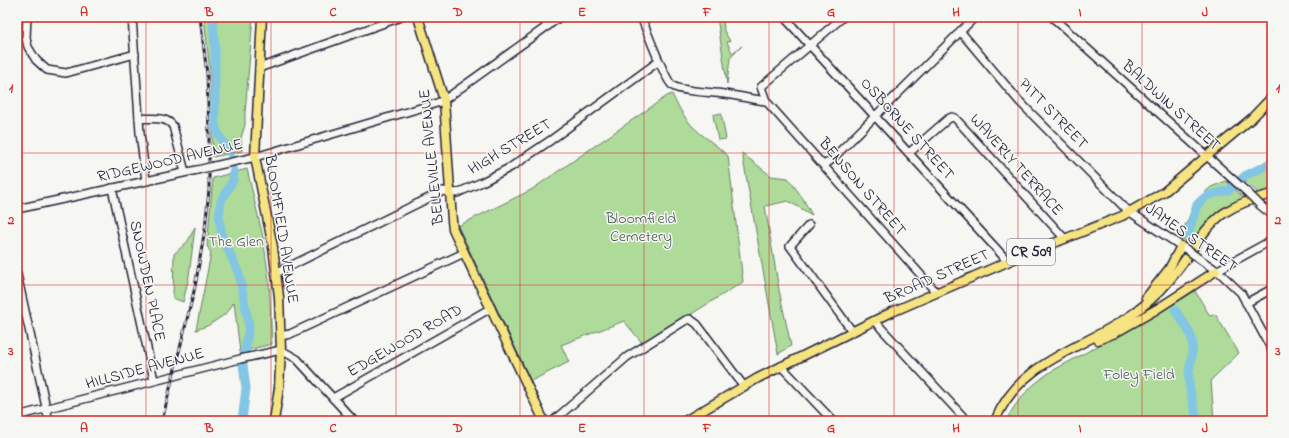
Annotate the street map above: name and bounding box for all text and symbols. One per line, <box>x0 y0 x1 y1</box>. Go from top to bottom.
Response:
text: A <box>80 3 88 22</box>
text: B <box>204 3 214 22</box>
text: C <box>329 3 337 22</box>
text: D <box>452 3 463 22</box>
text: E <box>578 3 586 22</box>
text: F <box>702 3 712 22</box>
text: G <box>827 3 835 22</box>
text: H <box>952 3 960 22</box>
text: I <box>1078 3 1082 22</box>
text: J <box>1202 3 1208 22</box>
street label: BALDWIN STREET <box>1115 54 1226 157</box>
street label: OSBORNE STREET <box>854 72 960 186</box>
street label: PITT STREET <box>1013 73 1093 155</box>
text: 1 <box>9 79 14 98</box>
text: 1 <box>1276 79 1281 98</box>
street label: BELLEVILLE AVENUE <box>413 88 451 227</box>
street label: WAVERLY TERRACE <box>963 108 1069 222</box>
street label: HIGH STREET <box>464 113 556 181</box>
street label: BENSON STREET <box>812 132 912 242</box>
street label: RIDGEWOOD AVENUE <box>95 133 245 189</box>
street label: BLOOMFIELD AVENUE <box>257 152 305 305</box>
street label: JAMES STREET <box>1140 197 1242 279</box>
park label: Bloomfield Cemetery <box>605 207 676 249</box>
text: 2 <box>7 211 15 230</box>
text: 2 <box>1274 211 1282 230</box>
street label: SNOWDEN PLACE <box>122 218 172 344</box>
park label: The Glen <box>208 230 264 254</box>
road number: CR 509 <box>1007 239 1055 265</box>
street label: BROAD STREET <box>880 243 993 311</box>
street label: EDGEWOOD ROAD <box>343 298 467 384</box>
text: 3 <box>7 342 14 361</box>
street label: HILLSIDE AVENUE <box>83 342 207 396</box>
text: 3 <box>1274 342 1281 361</box>
park label: Foley Field <box>1102 363 1175 387</box>
text: A <box>80 419 88 438</box>
text: B <box>204 419 214 438</box>
text: C <box>329 419 337 438</box>
text: D <box>452 419 463 438</box>
text: E <box>578 419 586 438</box>
text: F <box>702 419 712 438</box>
text: G <box>827 419 835 438</box>
text: H <box>952 419 960 438</box>
text: I <box>1078 419 1082 438</box>
text: J <box>1202 419 1208 438</box>

